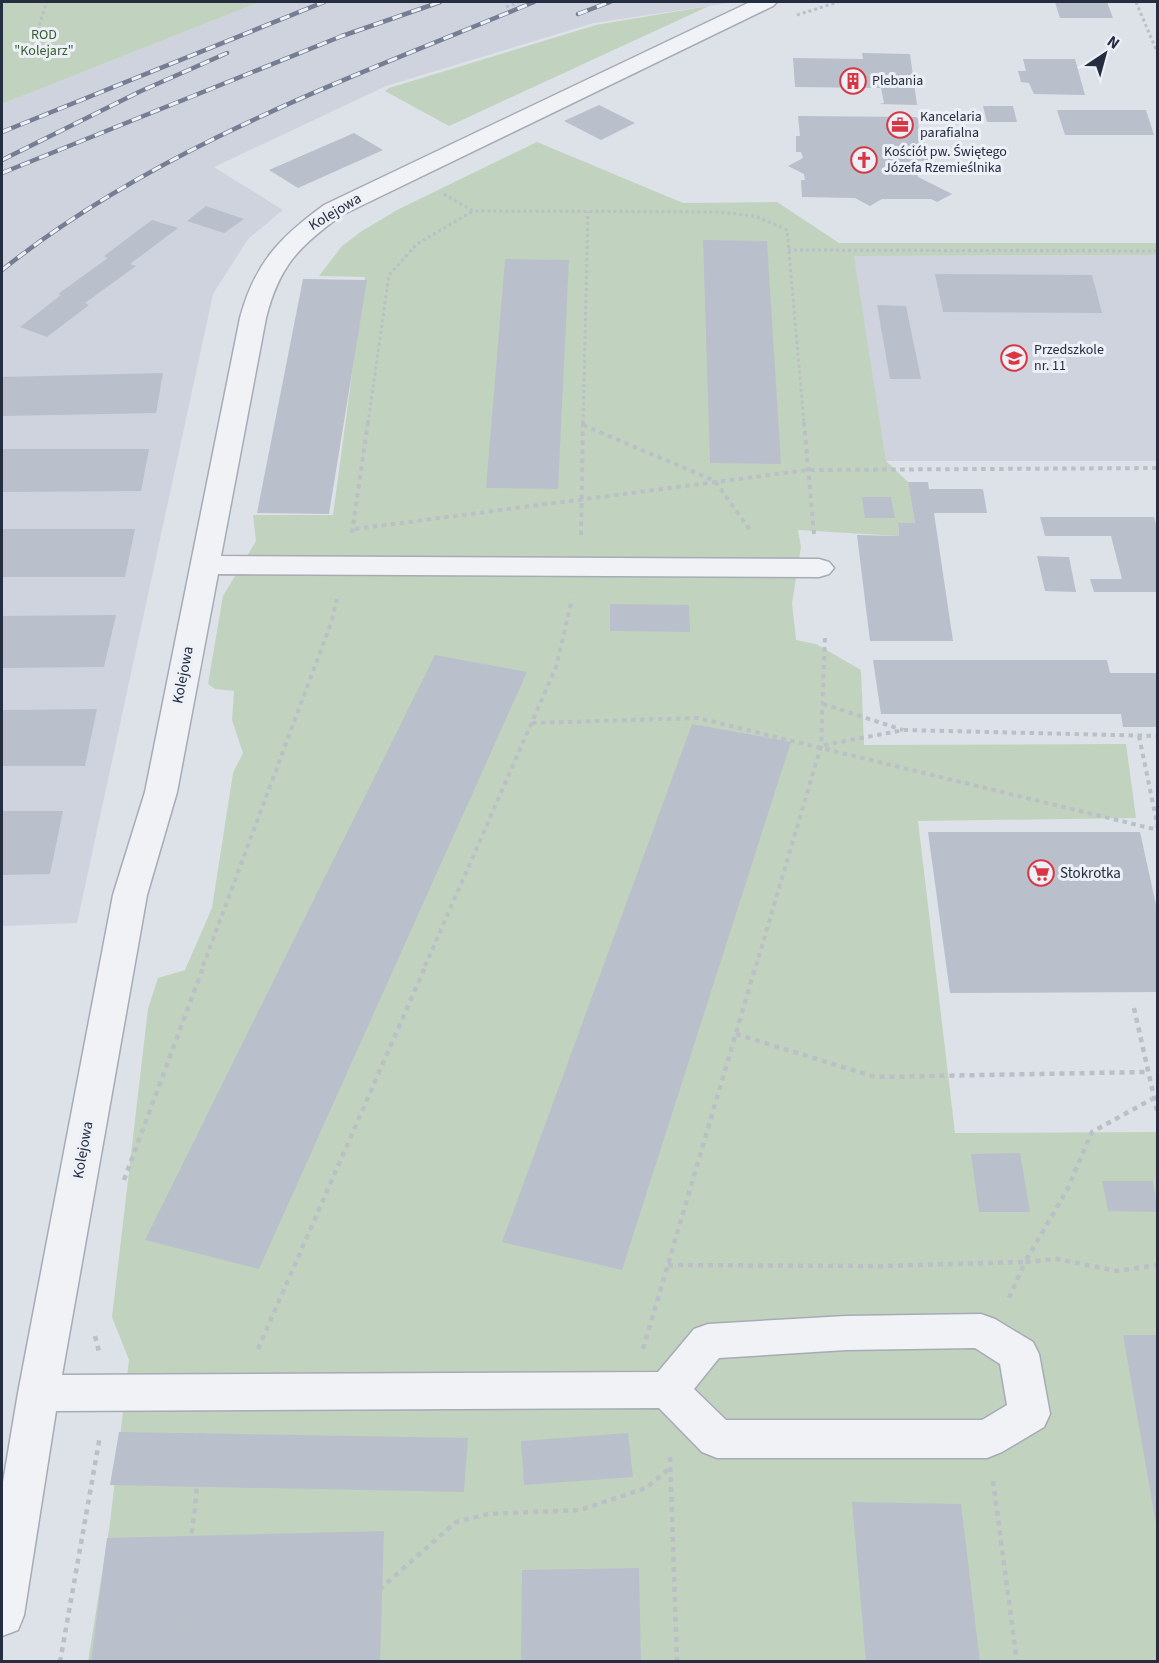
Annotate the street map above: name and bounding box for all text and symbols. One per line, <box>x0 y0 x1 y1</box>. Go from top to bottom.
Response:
north arrow <box>1075 24 1135 84</box>
park label: ROD "Kolejarz" <box>14 25 74 61</box>
text: N <box>1102 31 1124 55</box>
building icon: Plebania <box>838 66 868 96</box>
place label: Plebania <box>872 71 923 91</box>
place label: Kancelaria parafialna <box>920 107 982 143</box>
office icon: Kancelaria parafialna <box>885 110 915 140</box>
place label: Kościół pw. Świętego Józefa Rzemieślnika <box>884 142 1007 178</box>
church icon: Kościół pw. Świętego Józefa Rzemieślnika <box>849 145 879 175</box>
street label: Kolejowa <box>305 188 365 236</box>
place label: Przedszkole nr. 11 <box>1034 340 1104 376</box>
school or university icon: Przedszkole nr. 11 <box>999 343 1029 373</box>
street label: Kolejowa <box>167 645 199 705</box>
supermarket icon: Stokrotka <box>1026 858 1056 888</box>
place label: Stokrotka <box>1060 863 1121 884</box>
street label: Kolejowa <box>68 1120 98 1180</box>

